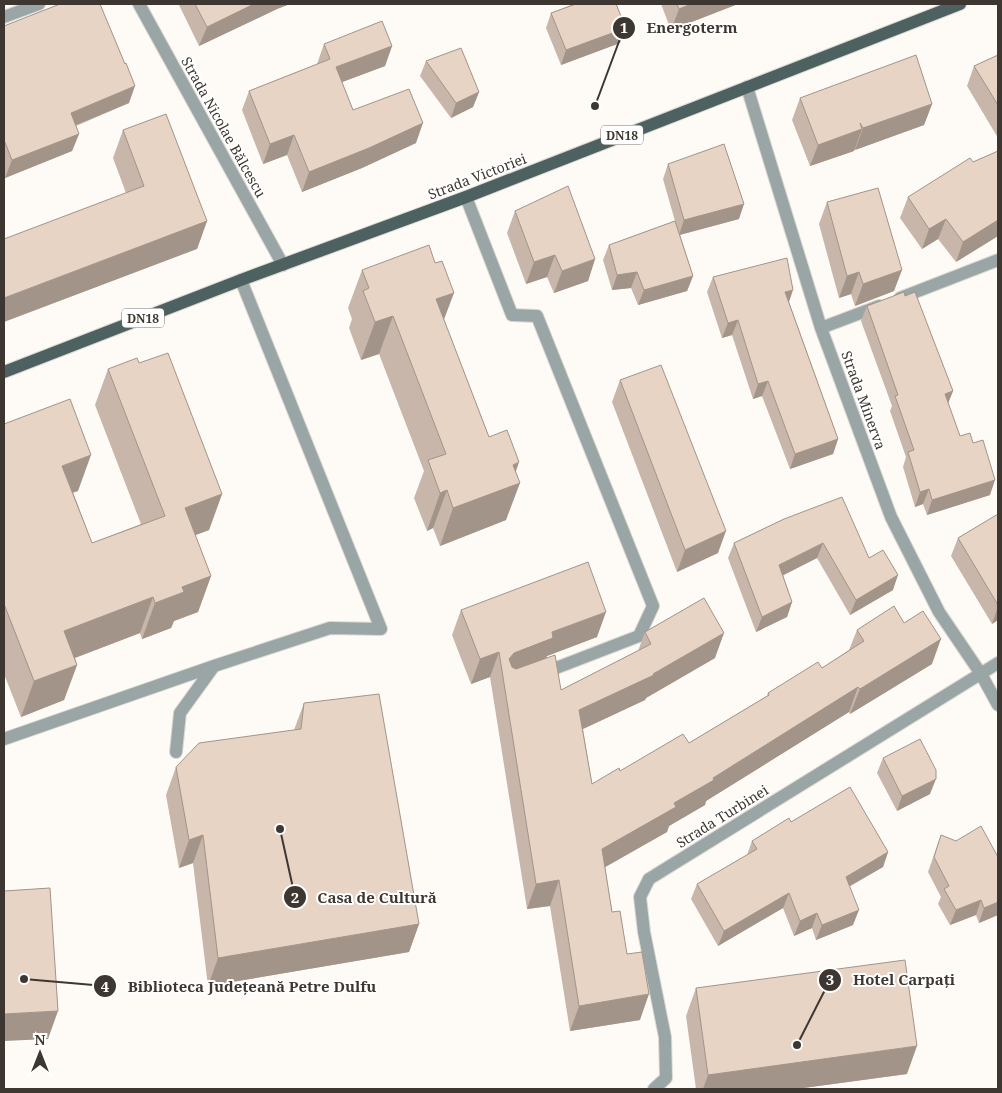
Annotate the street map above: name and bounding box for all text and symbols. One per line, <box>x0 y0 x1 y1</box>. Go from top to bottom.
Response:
callout: Energoterm <box>612 13 748 43</box>
text: 1 <box>620 17 628 37</box>
text: Energoterm <box>646 17 738 37</box>
street label: Strada Nicolae Bălcescu <box>177 53 271 201</box>
road number: DN18 <box>601 126 643 144</box>
street label: Strada Victoriei <box>425 148 529 203</box>
road number: DN18 <box>122 308 164 328</box>
street label: Strada Minerva <box>837 348 891 452</box>
street label: Strada Turbinei <box>672 780 772 852</box>
callout: Casa de Cultură <box>282 882 447 912</box>
text: 2 <box>291 887 299 907</box>
text: Casa de Cultură <box>317 887 437 907</box>
callout: Hotel Carpați <box>818 965 965 995</box>
text: 3 <box>826 969 834 989</box>
text: Hotel Carpați <box>853 969 956 989</box>
callout: Biblioteca Județeană Petre Dulfu <box>93 971 386 1001</box>
text: 4 <box>101 976 110 996</box>
text: Biblioteca Județeană Petre Dulfu <box>128 976 376 996</box>
north arrow <box>15 1028 65 1078</box>
text: N <box>34 1030 46 1049</box>

